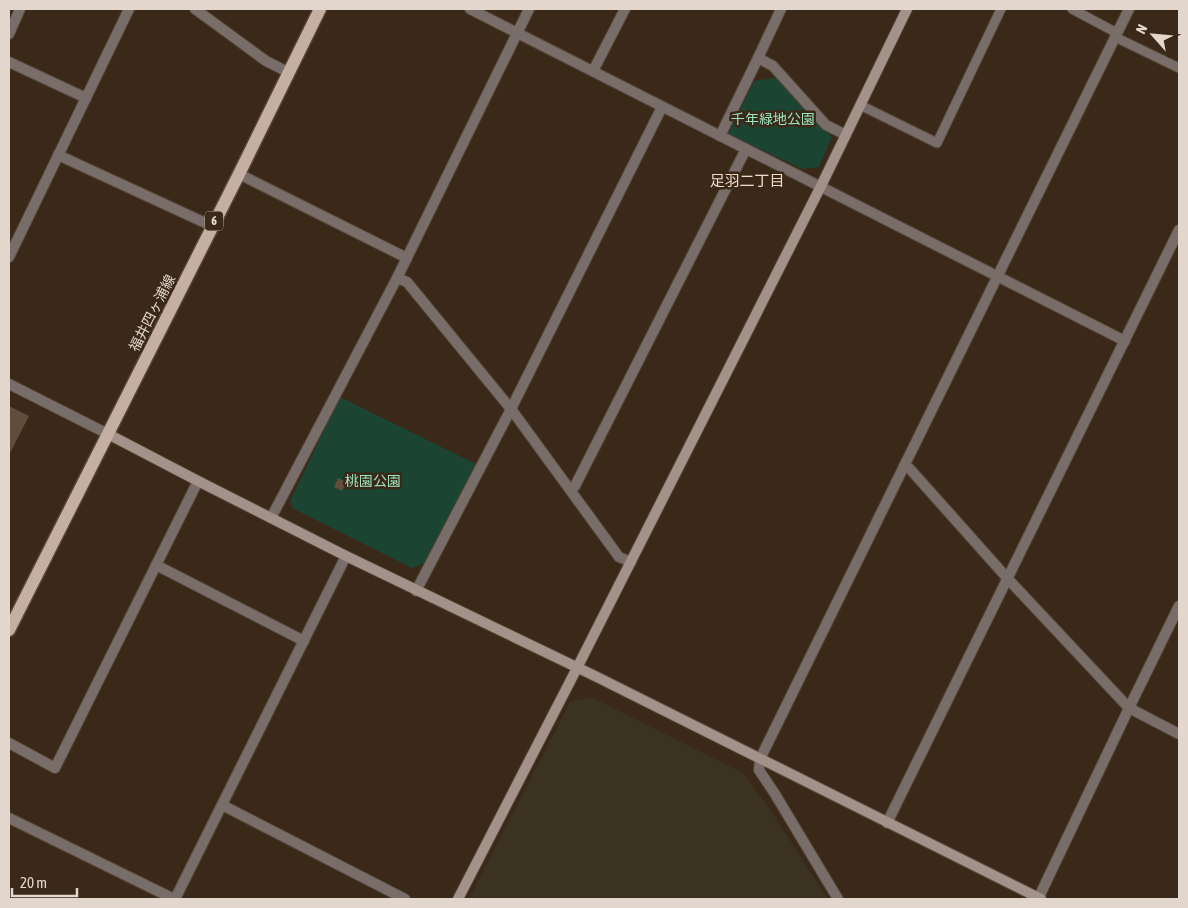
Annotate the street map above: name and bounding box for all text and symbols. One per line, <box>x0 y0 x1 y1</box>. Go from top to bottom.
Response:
north arrow <box>1128 10 1178 60</box>
text: N <box>1132 22 1150 36</box>
park label: 千年緑地公園 <box>731 111 815 127</box>
district label: 足羽二丁目 <box>709 172 785 189</box>
road number: 6 <box>205 212 223 230</box>
street label: 福井四ヶ浦線 <box>126 272 178 354</box>
park label: 桃園公園 <box>345 473 401 489</box>
scale bar <box>12 866 78 898</box>
text: 20 m <box>20 874 47 891</box>

